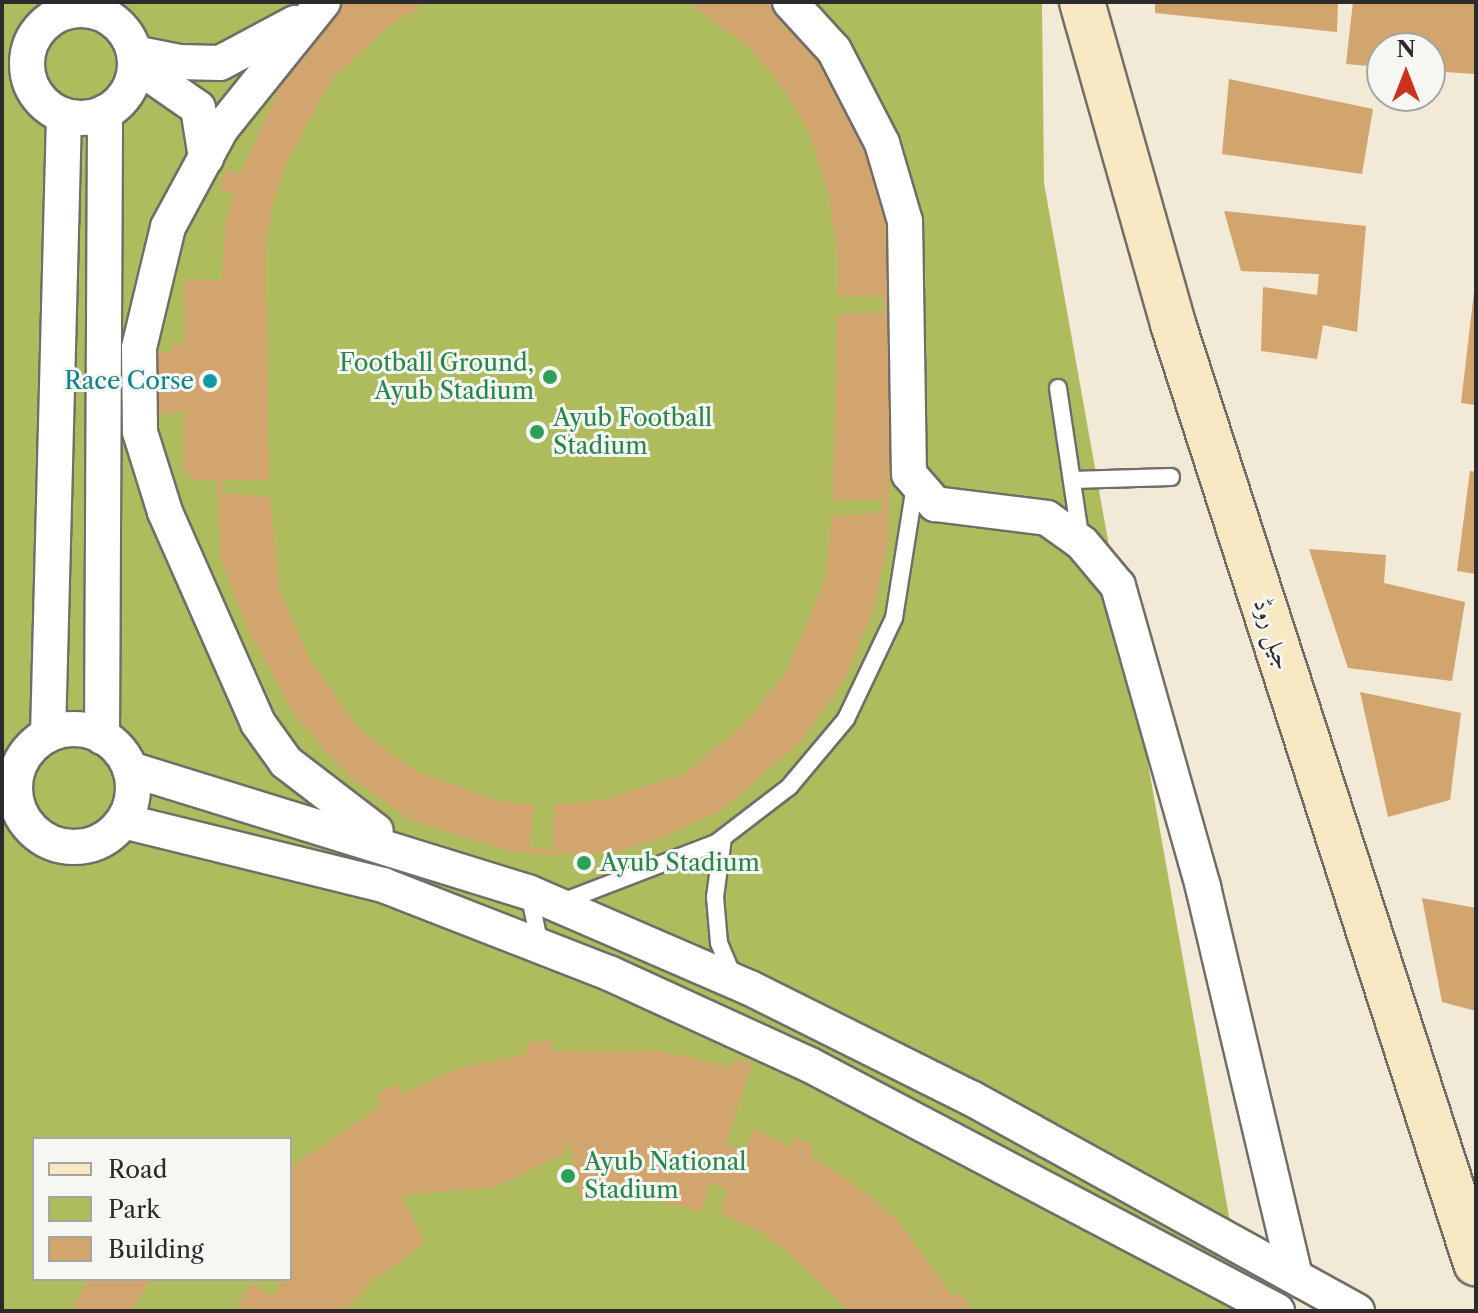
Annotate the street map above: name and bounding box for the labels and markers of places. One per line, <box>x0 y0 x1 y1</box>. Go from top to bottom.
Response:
place label: Football Ground, Ayub Stadium <box>339 349 534 405</box>
place label: Race Corse <box>64 367 194 395</box>
marker: Football Ground, Ayub Stadium <box>541 368 559 386</box>
marker: Race Corse <box>201 372 219 390</box>
place label: Ayub Football Stadium <box>553 404 712 460</box>
marker: Ayub Football Stadium <box>528 423 546 441</box>
place label: Ayub Stadium <box>600 849 760 877</box>
marker: Ayub Stadium <box>575 854 593 872</box>
place label: Ayub National Stadium <box>584 1148 746 1204</box>
marker: Ayub National Stadium <box>559 1167 577 1185</box>

